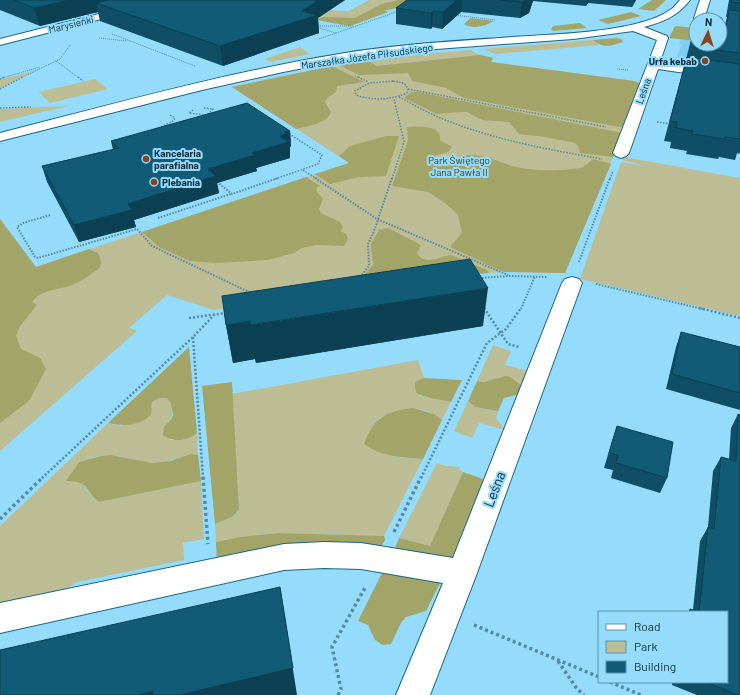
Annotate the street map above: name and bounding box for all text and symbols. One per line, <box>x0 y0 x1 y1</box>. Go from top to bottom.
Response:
north arrow <box>688 12 728 52</box>
street label: Marysieńki <box>47 13 95 35</box>
text: N <box>705 15 713 28</box>
street label: Marszałka Józefa Piłsudskiego <box>300 41 434 71</box>
place label: Urfa kebab <box>649 55 697 67</box>
marker: Urfa kebab <box>700 56 710 66</box>
street label: Leśna <box>633 77 653 105</box>
place label: Kancelaria parafialna <box>154 147 201 171</box>
marker: Kancelaria parafialna <box>141 154 151 164</box>
park label: Park Świętego Jana Pawła II <box>428 154 490 178</box>
place label: Plebania <box>162 176 200 188</box>
marker: Plebania <box>149 177 159 187</box>
street label: Leśna <box>479 469 509 509</box>
legend <box>598 611 728 683</box>
text: Road <box>634 619 661 633</box>
text: Park <box>634 639 658 653</box>
text: Building <box>634 659 676 673</box>

